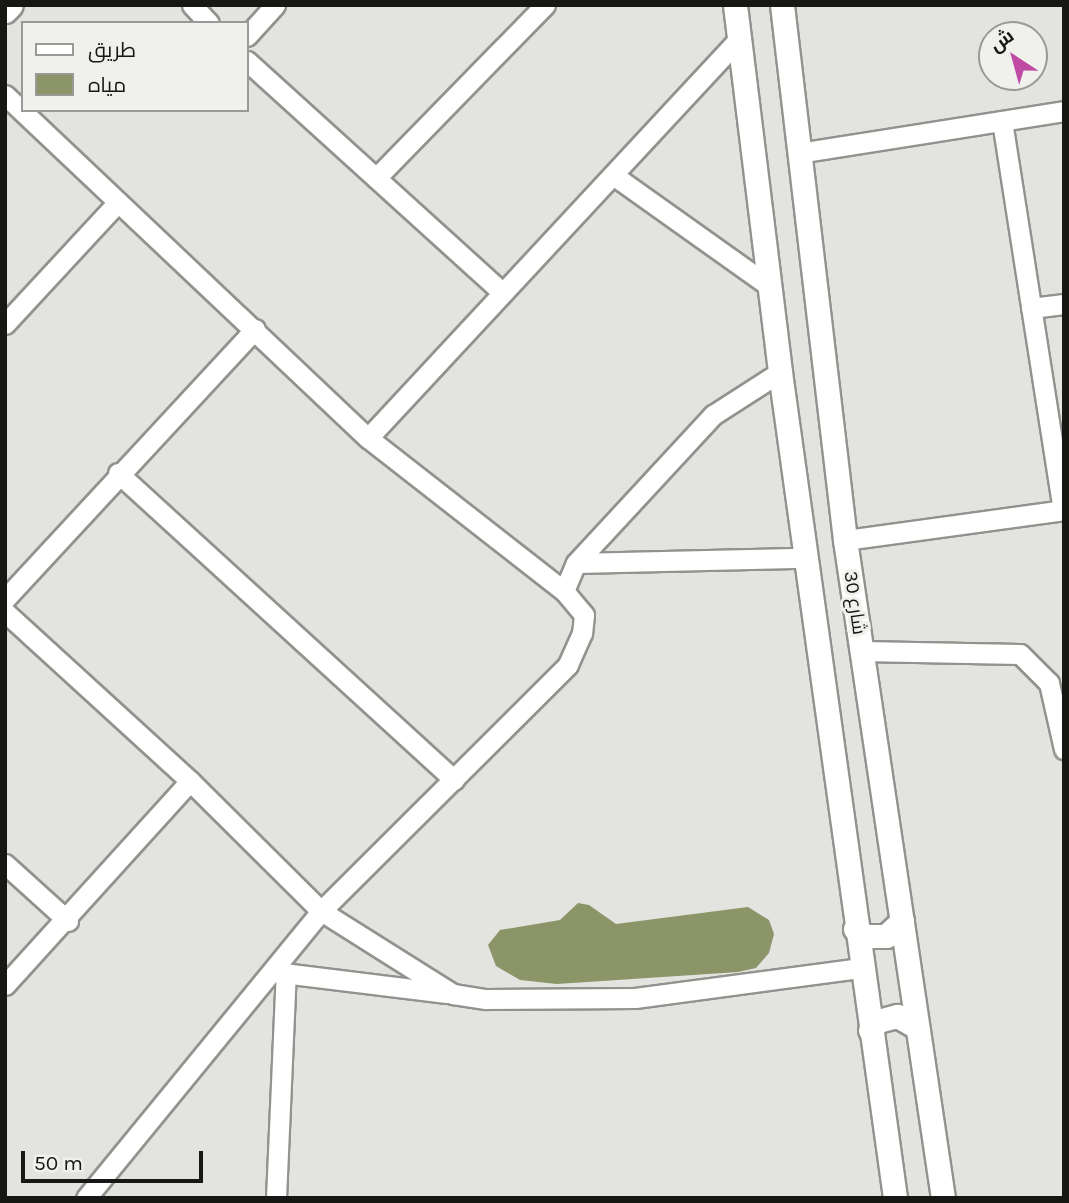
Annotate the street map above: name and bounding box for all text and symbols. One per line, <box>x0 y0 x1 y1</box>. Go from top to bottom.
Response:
legend <box>21 21 248 112</box>
north arrow <box>978 21 1048 91</box>
text: ش <box>985 25 1018 57</box>
text: طريق <box>88 38 136 62</box>
text: مياه <box>88 73 126 97</box>
street label: شارع 30 <box>838 570 870 636</box>
scale bar <box>24 1136 206 1180</box>
text: 50 m <box>34 1151 83 1175</box>

